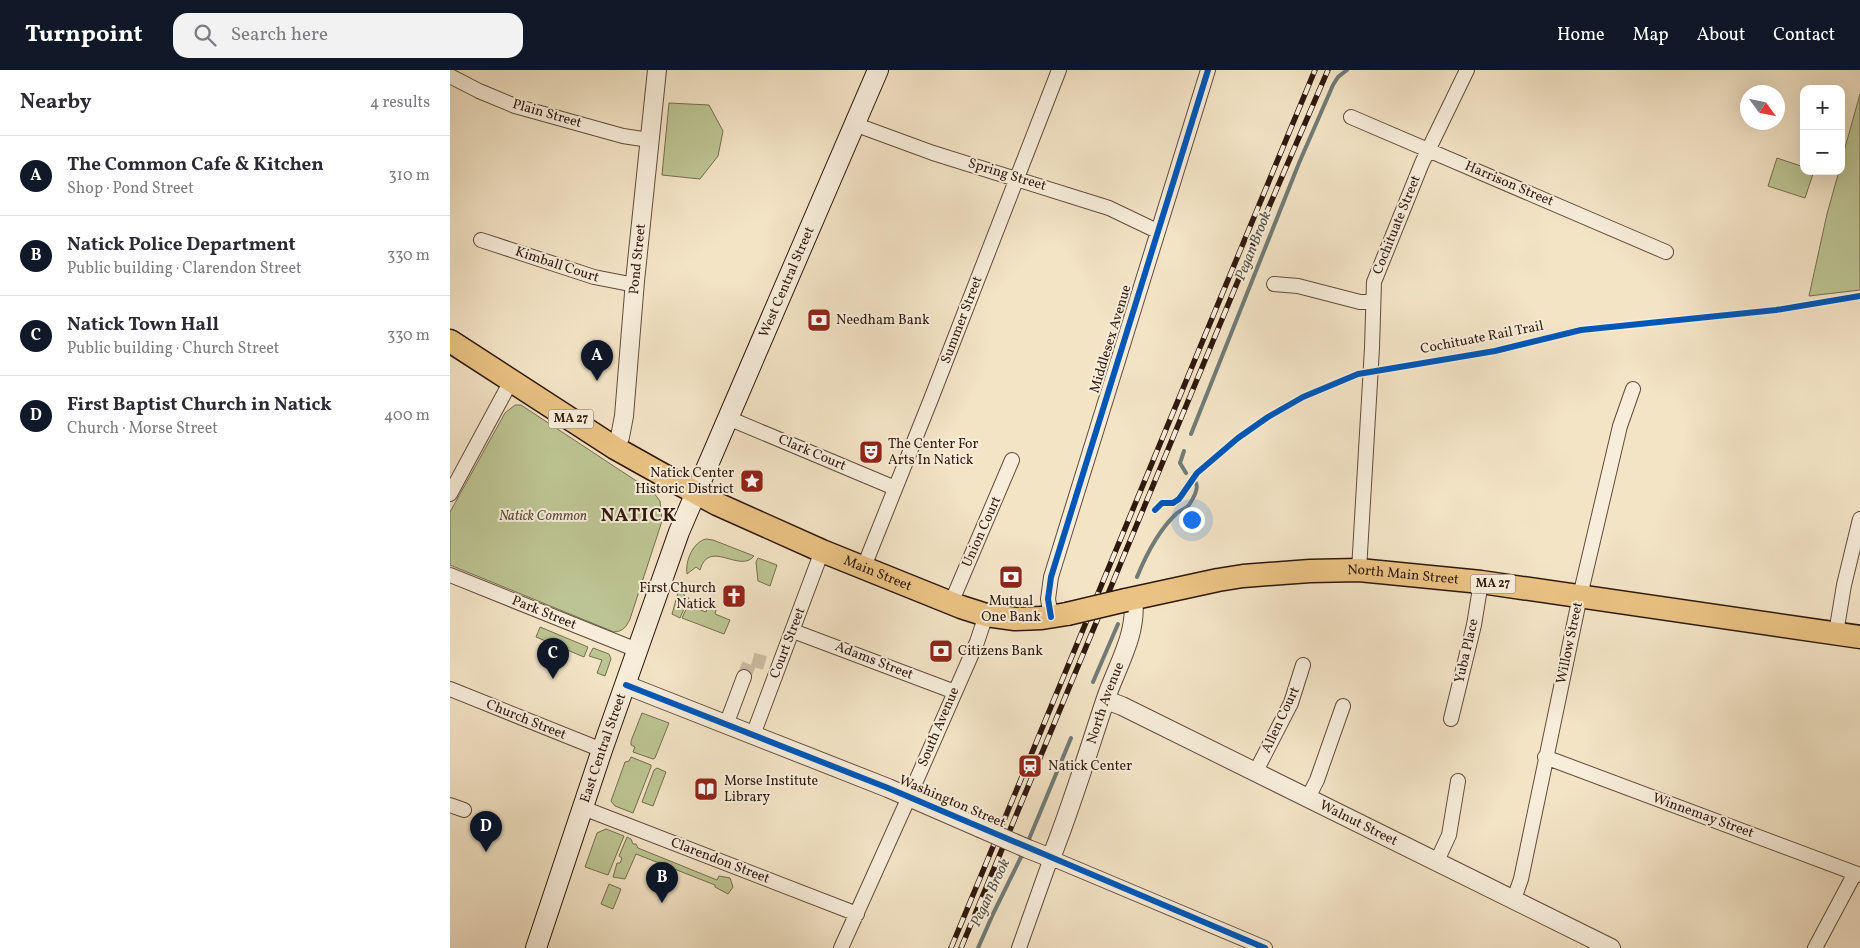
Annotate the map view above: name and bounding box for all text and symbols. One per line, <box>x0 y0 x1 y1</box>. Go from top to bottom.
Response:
search box <box>173 13 523 58</box>
text: Turnpoint <box>25 18 143 52</box>
icon: search <box>191 21 219 49</box>
text: Search here <box>231 22 328 48</box>
text: Home <box>1557 23 1605 48</box>
text: Map <box>1633 23 1669 48</box>
text: About <box>1697 23 1745 48</box>
text: Contact <box>1773 23 1835 48</box>
north arrow <box>1740 85 1785 130</box>
map controls <box>1800 85 1845 175</box>
button: + <box>1800 85 1845 130</box>
text: Nearby <box>20 88 91 117</box>
text: 4 results <box>370 92 430 114</box>
street label: Plain Street <box>510 95 584 133</box>
button: − <box>1800 130 1845 175</box>
text: The Common Cafe & Kitchen <box>67 152 324 178</box>
street label: Spring Street <box>966 154 1049 196</box>
street label: Harrison Street <box>1462 157 1556 211</box>
text: A <box>30 165 42 187</box>
text: 310 m <box>389 165 430 187</box>
street label: Cochituate Street <box>1368 172 1426 277</box>
text: Shop · Pond Street <box>67 178 194 200</box>
water label: Pegan Brook <box>1231 208 1277 284</box>
street label: Pond Street <box>624 223 650 295</box>
street label: West Central Street <box>754 224 819 341</box>
text: Natick Police Department <box>67 232 296 258</box>
street label: Kimball Court <box>513 242 601 288</box>
text: B <box>31 245 41 267</box>
text: 330 m <box>387 245 430 267</box>
text: Public building · Clarendon Street <box>67 258 302 280</box>
street label: Summer Street <box>937 273 987 367</box>
street label: Middlesex Avenue <box>1085 282 1137 396</box>
bank icon: Needham Bank <box>806 307 832 333</box>
place label: Needham Bank <box>836 311 930 330</box>
text: Natick Town Hall <box>67 312 219 338</box>
street label: Cochituate Rail Trail <box>1419 317 1545 359</box>
text: C <box>31 325 41 347</box>
text: 330 m <box>387 325 430 347</box>
text: Public building · Church Street <box>67 338 279 360</box>
pin: A <box>581 340 613 381</box>
text: First Baptist Church in Natick <box>67 392 332 418</box>
text: D <box>30 405 42 427</box>
text: 400 m <box>384 405 430 427</box>
road number: MA 27 <box>548 409 594 428</box>
text: Church · Morse Street <box>67 418 218 440</box>
street label: Clark Court <box>775 430 849 476</box>
place label: The Center For Arts In Natick <box>888 435 979 470</box>
theatre icon: The Center For Arts In Natick <box>858 439 884 465</box>
place label: Natick Center Historic District <box>635 464 734 499</box>
place icon: Natick Center Historic District <box>739 468 765 494</box>
street label: Union Court <box>958 493 1006 571</box>
district label: NATICK <box>601 503 677 529</box>
park label: Natick Common <box>499 507 587 526</box>
your location <box>1179 507 1205 533</box>
street label: Main Street <box>841 551 915 596</box>
street label: North Main Street <box>1347 560 1460 589</box>
bank icon: Mutual One Bank <box>998 564 1024 590</box>
road number: MA 27 <box>1470 574 1516 594</box>
place label: First Church Natick <box>639 579 716 614</box>
church icon: First Church Natick <box>721 583 747 609</box>
street label: Park Street <box>509 591 579 635</box>
place label: Mutual One Bank <box>981 592 1041 627</box>
street label: Willow Street <box>1552 600 1588 686</box>
street label: Court Street <box>766 605 810 681</box>
street label: Yuba Place <box>1450 617 1484 685</box>
street label: Adams Street <box>832 637 916 685</box>
pin: C <box>537 638 569 679</box>
bank icon: Citizens Bank <box>928 638 954 664</box>
place label: Citizens Bank <box>958 642 1043 661</box>
street label: North Avenue <box>1082 659 1129 746</box>
street label: South Avenue <box>914 684 964 770</box>
street label: Allen Court <box>1257 684 1305 756</box>
street label: East Central Street <box>576 690 631 805</box>
street label: Church Street <box>483 695 569 745</box>
station icon: Natick Center <box>1017 753 1043 779</box>
place label: Natick Center <box>1048 757 1132 776</box>
street label: Washington Street <box>896 771 1008 833</box>
place label: Morse Institute Library <box>724 772 819 807</box>
library icon: Morse Institute Library <box>693 776 719 802</box>
street label: Winnemay Street <box>1650 789 1756 843</box>
street label: Walnut Street <box>1316 796 1401 850</box>
pin: D <box>470 811 502 852</box>
street label: Clarendon Street <box>668 833 772 889</box>
water label: Pegan Brook <box>966 855 1016 931</box>
pin: B <box>646 862 678 903</box>

